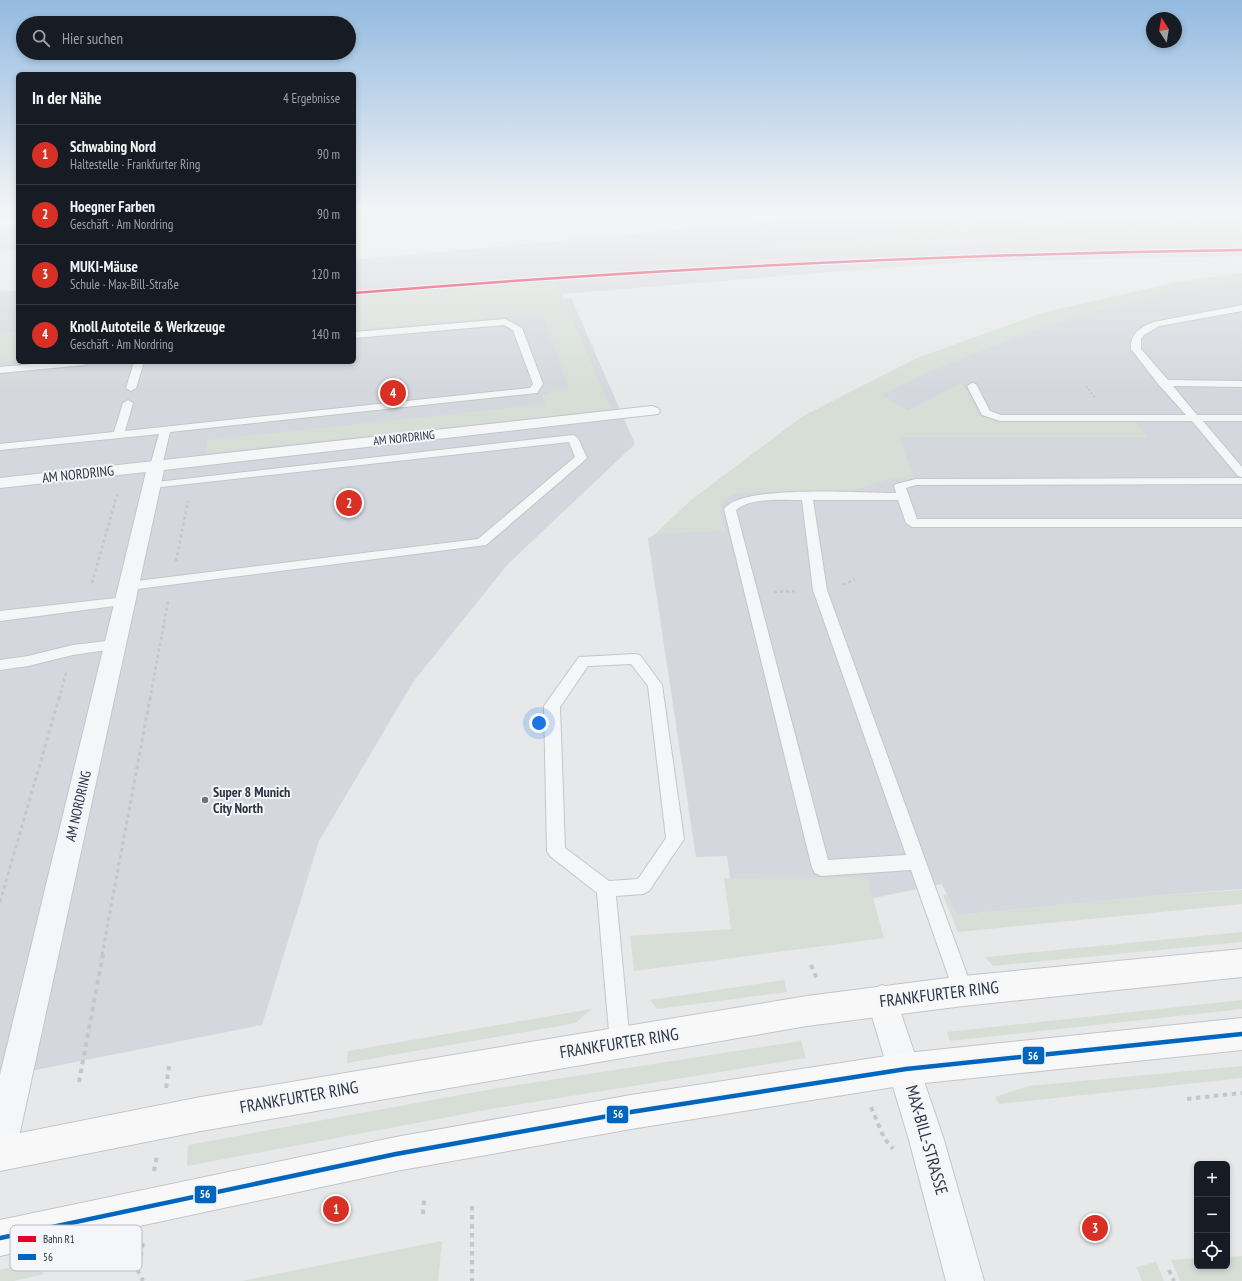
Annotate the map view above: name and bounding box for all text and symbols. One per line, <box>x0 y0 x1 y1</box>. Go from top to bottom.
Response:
north arrow <box>1146 12 1182 48</box>
search box <box>16 16 356 60</box>
icon: search <box>30 27 52 49</box>
text: Hier suchen <box>62 29 123 48</box>
text: In der Nähe <box>32 87 102 109</box>
text: 4 Ergebnisse <box>283 90 340 107</box>
text: Schwabing Nord <box>70 137 156 156</box>
text: 1 <box>42 146 48 163</box>
text: 90 m <box>317 146 340 163</box>
text: Haltestelle · Frankfurter Ring <box>70 156 200 173</box>
text: Hoegner Farben <box>70 197 155 216</box>
text: 2 <box>42 206 48 223</box>
text: 90 m <box>317 206 340 223</box>
text: Geschäft · Am Nordring <box>70 216 173 233</box>
text: MUKI-Mäuse <box>70 257 138 276</box>
text: 3 <box>42 266 48 283</box>
text: 120 m <box>311 266 340 283</box>
text: Schule · Max-Bill-Straße <box>70 276 179 293</box>
text: Knoll Autoteile & Werkzeuge <box>70 317 225 336</box>
text: 4 <box>42 326 48 343</box>
text: 140 m <box>311 326 340 343</box>
text: Geschäft · Am Nordring <box>70 336 173 353</box>
pin: 4 <box>380 378 406 408</box>
street label: AM NORDRING <box>372 427 436 448</box>
street label: AM NORDRING <box>41 461 115 487</box>
pin: 2 <box>336 488 362 518</box>
your location <box>529 713 549 733</box>
street label: AM NORDRING <box>61 769 95 843</box>
place label: Super 8 Munich City North <box>213 783 290 817</box>
marker: Super 8 Munich City North <box>200 795 210 805</box>
street label: FRANKFURTER RING <box>878 976 1000 1012</box>
street label: FRANKFURTER RING <box>558 1023 680 1063</box>
line badge: 56 <box>1022 1046 1045 1065</box>
text: 56 <box>1028 1049 1038 1063</box>
street label: FRANKFURTER RING <box>238 1076 360 1118</box>
street label: MAX-BILL-STRASSE <box>901 1082 953 1198</box>
line badge: 56 <box>606 1105 629 1124</box>
text: 56 <box>613 1107 623 1121</box>
map controls <box>1194 1161 1230 1269</box>
button: + <box>1194 1161 1230 1197</box>
line badge: 56 <box>194 1185 217 1204</box>
text: 56 <box>200 1187 210 1201</box>
pin: 1 <box>323 1194 349 1224</box>
button: − <box>1194 1197 1230 1233</box>
pin: 3 <box>1082 1213 1108 1243</box>
legend <box>10 1225 142 1271</box>
text: Bahn R1 <box>43 1232 75 1246</box>
button: locate <box>1194 1233 1230 1269</box>
text: 56 <box>43 1250 53 1264</box>

